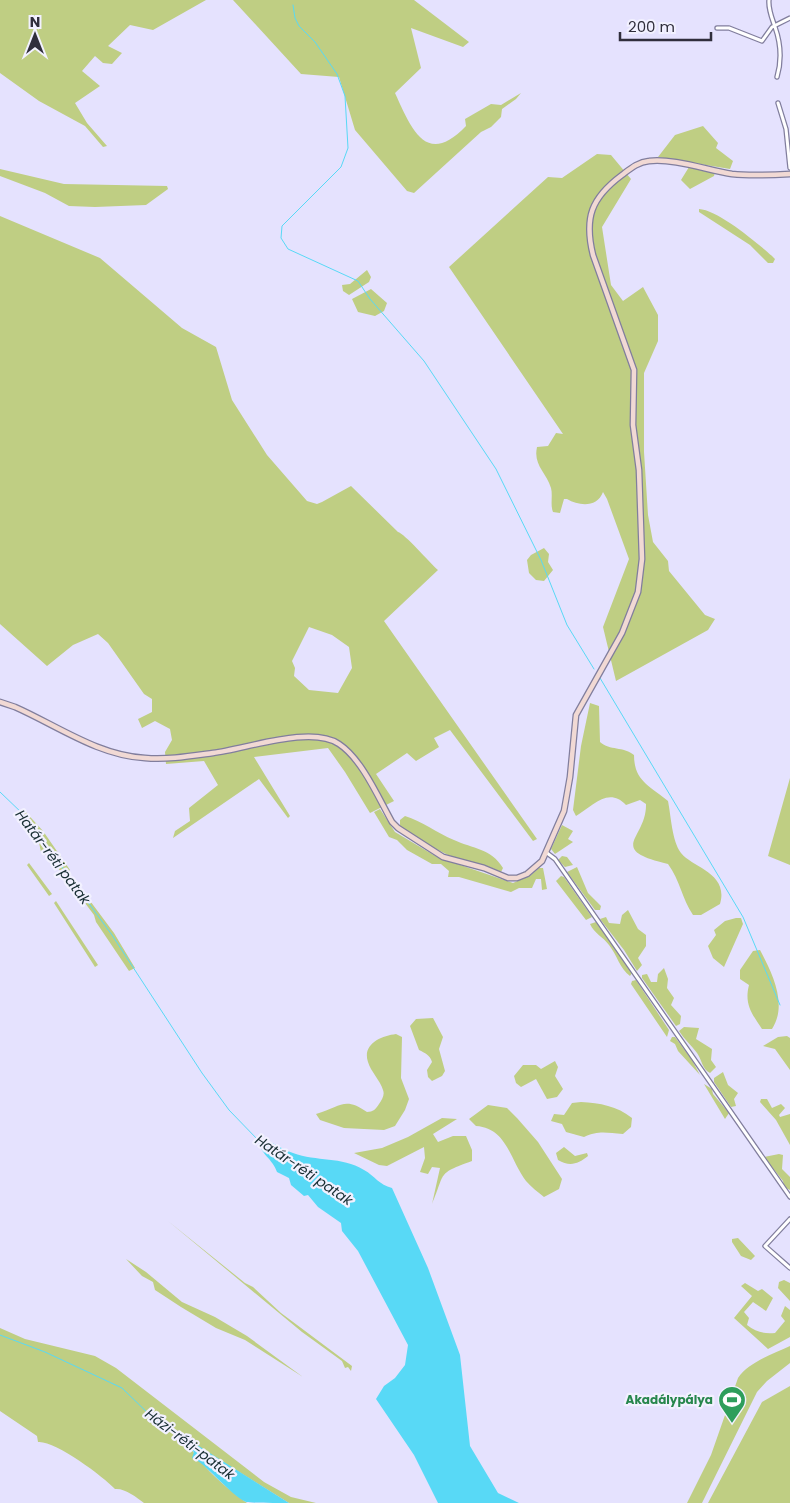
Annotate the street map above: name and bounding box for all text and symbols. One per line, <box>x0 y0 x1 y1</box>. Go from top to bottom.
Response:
north arrow <box>10 10 60 60</box>
scale bar <box>620 10 711 42</box>
text: N <box>30 12 40 32</box>
text: 200 m <box>628 16 675 37</box>
water label: Határ-réti patak <box>11 805 96 909</box>
water label: Határ-réti patak <box>251 1130 357 1211</box>
sports icon: Akadálypálya <box>717 1385 747 1424</box>
place label: Akadálypálya <box>626 1391 713 1408</box>
water label: Házi-réti-patak <box>141 1404 240 1485</box>

